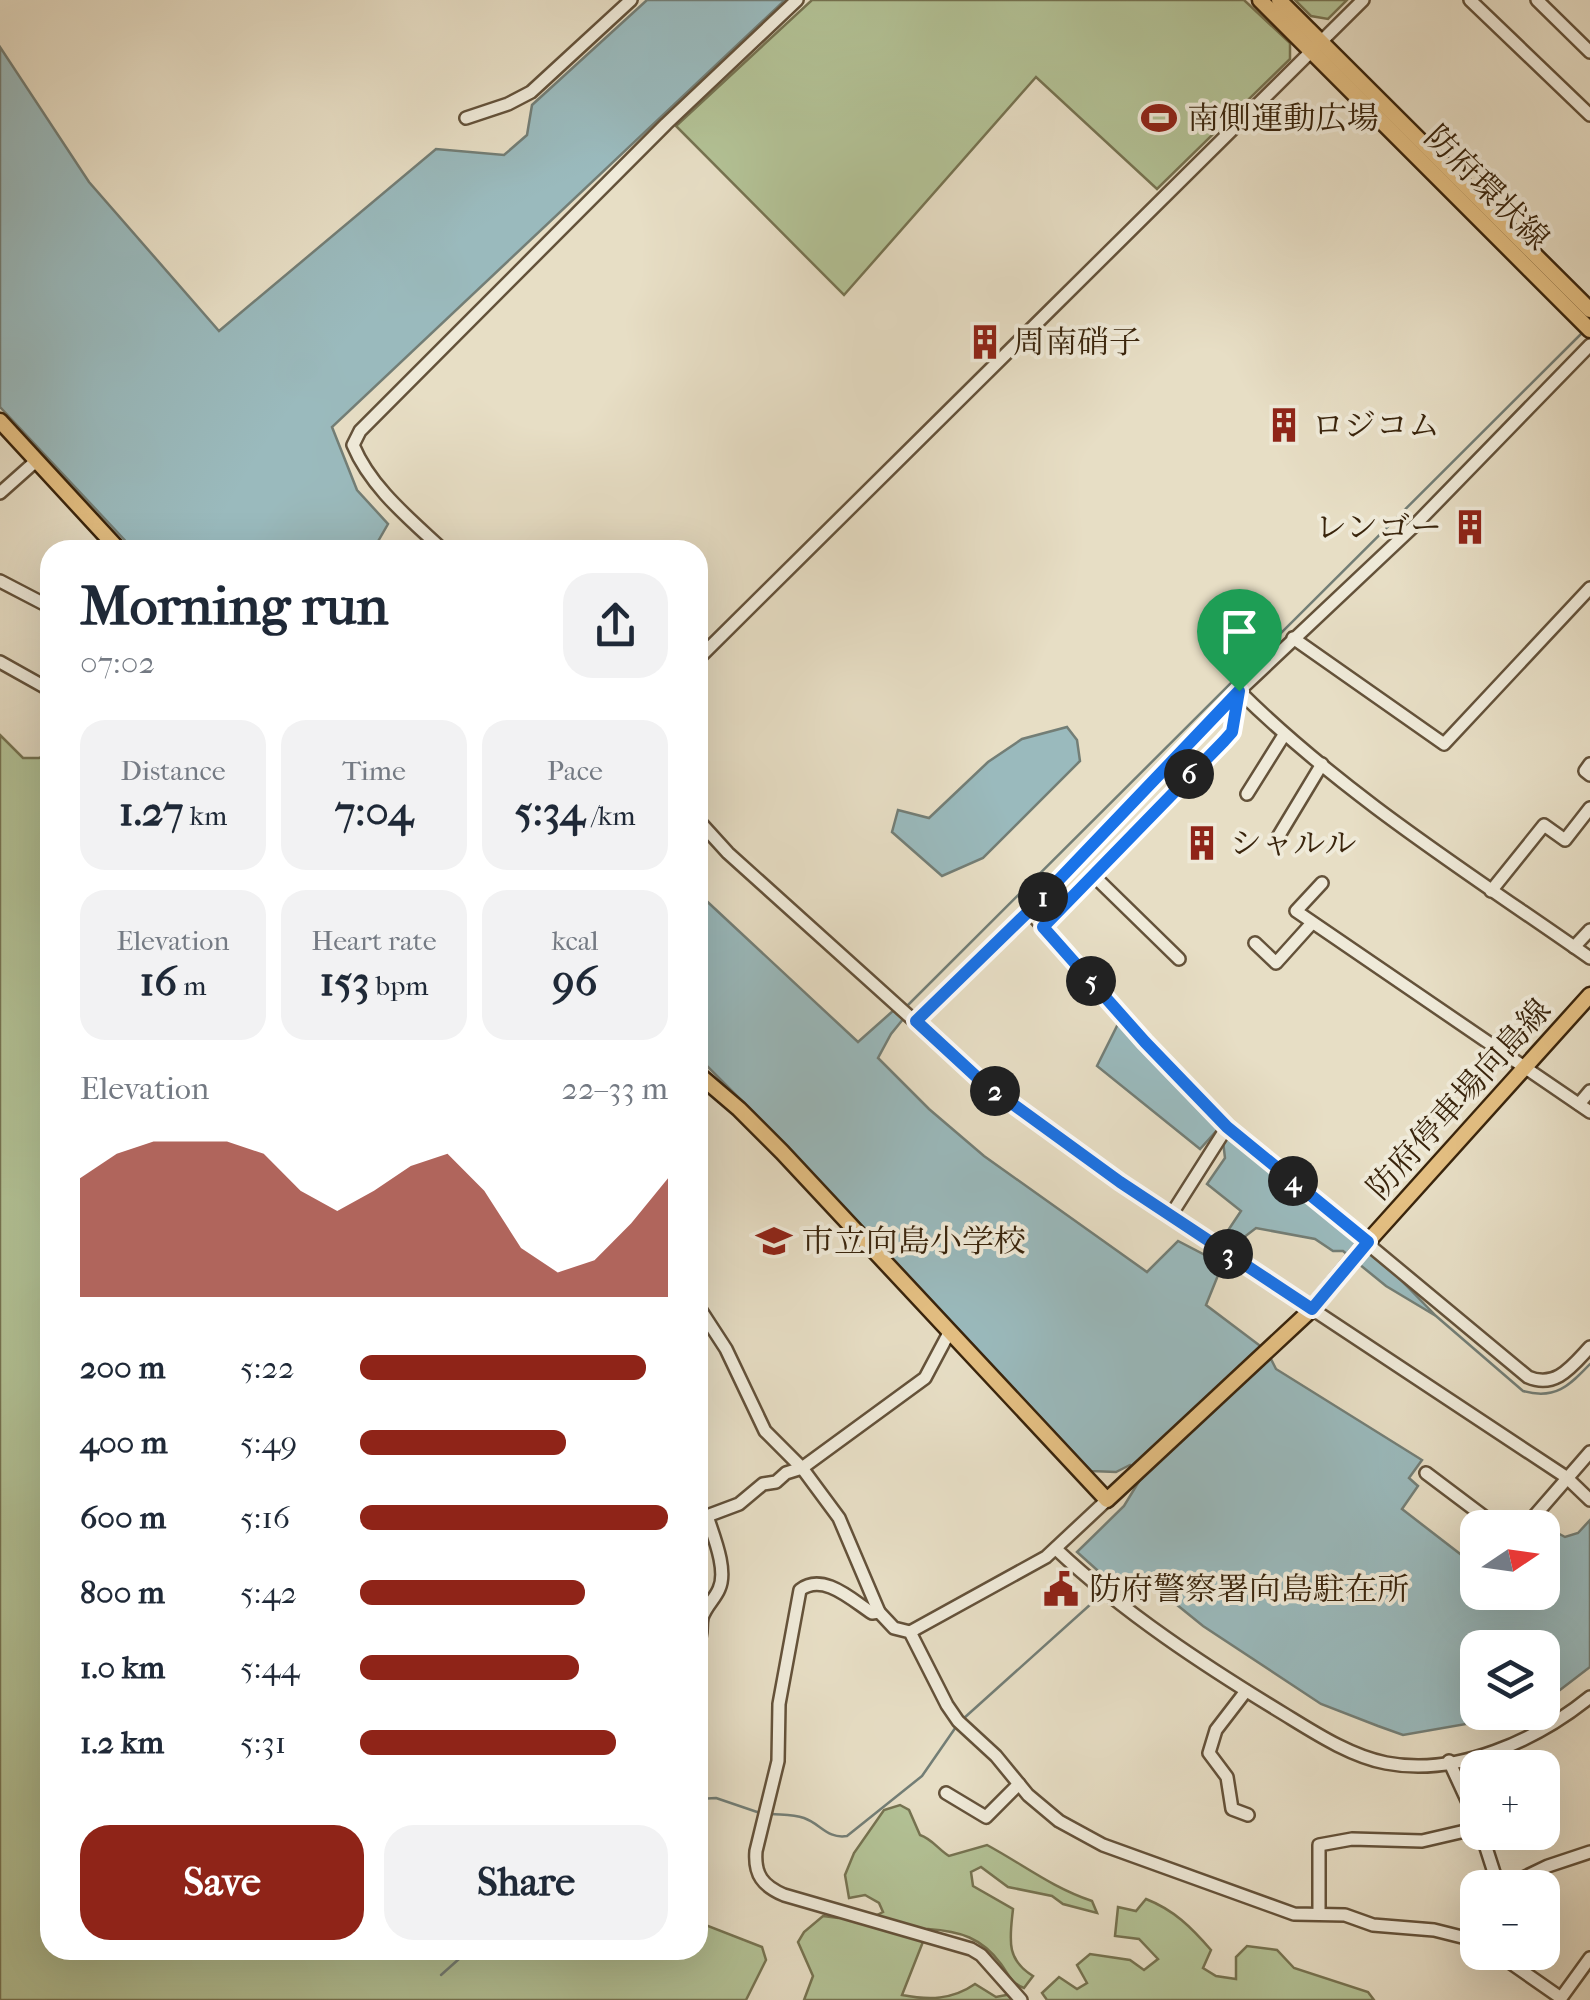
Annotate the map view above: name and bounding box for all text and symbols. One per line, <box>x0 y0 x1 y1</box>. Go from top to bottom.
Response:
sports icon: 南側運動広場 <box>1140 99 1178 137</box>
place label: 南側運動広場 <box>1187 100 1379 137</box>
street label: 防府環状線 <box>1417 118 1557 258</box>
building icon: 周南硝子 <box>966 323 1004 361</box>
place label: 周南硝子 <box>1013 324 1141 361</box>
building icon: ロジコム <box>1265 406 1303 444</box>
place label: ロジコム <box>1312 407 1440 444</box>
building icon: レンゴー <box>1451 508 1489 546</box>
place label: レンゴー <box>1315 509 1442 546</box>
button: share <box>563 573 668 678</box>
text: Morning run <box>80 574 388 638</box>
pin <box>1197 589 1282 692</box>
icon: arrive <box>1212 604 1267 659</box>
text: 07:02 <box>80 644 155 681</box>
pin: 6 <box>1164 749 1214 799</box>
text: Distance <box>120 754 226 787</box>
text: Time <box>342 754 406 787</box>
text: Pace <box>547 754 603 787</box>
text: 6 <box>1181 757 1197 790</box>
text: 1.27 <box>119 787 184 836</box>
text: 7:04 <box>335 787 413 836</box>
text: 5:34 <box>515 787 585 836</box>
text: km <box>184 799 227 832</box>
text: /km <box>585 799 635 832</box>
building icon: シャルル <box>1183 824 1221 862</box>
place label: シャルル <box>1230 825 1357 862</box>
pin: 1 <box>1018 872 1068 922</box>
text: 1 <box>1038 880 1048 913</box>
text: Elevation <box>116 924 230 957</box>
text: Heart rate <box>311 924 437 957</box>
text: kcal <box>551 924 599 957</box>
pin: 5 <box>1066 956 1116 1006</box>
text: 16 <box>140 957 177 1006</box>
text: 153 <box>319 957 370 1006</box>
text: 96 <box>553 957 597 1006</box>
text: 5 <box>1085 964 1097 997</box>
text: m <box>177 969 206 1002</box>
text: bpm <box>370 969 429 1002</box>
street label: 防府停車場向島線 <box>1360 991 1558 1207</box>
pin: 2 <box>970 1066 1020 1116</box>
text: Elevation <box>80 1070 209 1107</box>
text: 22–33 m <box>561 1070 668 1107</box>
text: 2 <box>988 1074 1002 1107</box>
pin: 4 <box>1268 1156 1318 1206</box>
text: 4 <box>1285 1164 1301 1197</box>
school or university icon: 市立向島小学校 <box>755 1222 793 1260</box>
place label: 市立向島小学校 <box>802 1223 1026 1260</box>
pin: 3 <box>1203 1229 1253 1279</box>
text: 3 <box>1222 1237 1234 1270</box>
text: 200 m <box>80 1349 165 1386</box>
text: 5:22 <box>240 1349 294 1386</box>
text: 400 m <box>80 1424 168 1461</box>
text: 5:49 <box>240 1424 297 1461</box>
text: 600 m <box>80 1499 166 1536</box>
text: 5:16 <box>240 1499 290 1536</box>
north arrow <box>1460 1510 1560 1610</box>
map controls <box>1460 1510 1560 1970</box>
public building icon: 防府警察署向島駐在所 <box>1042 1570 1080 1608</box>
place label: 防府警察署向島駐在所 <box>1089 1571 1409 1608</box>
text: 800 m <box>80 1574 165 1611</box>
text: 5:42 <box>240 1574 297 1611</box>
button: layers <box>1460 1630 1560 1730</box>
text: 1.0 km <box>80 1649 165 1686</box>
text: 5:44 <box>240 1649 300 1686</box>
text: 1.2 km <box>80 1724 164 1761</box>
text: 5:31 <box>240 1724 286 1761</box>
button: + <box>1460 1750 1560 1850</box>
button: Save <box>80 1825 364 1940</box>
button: Share <box>384 1825 668 1940</box>
button: − <box>1460 1870 1560 1970</box>

